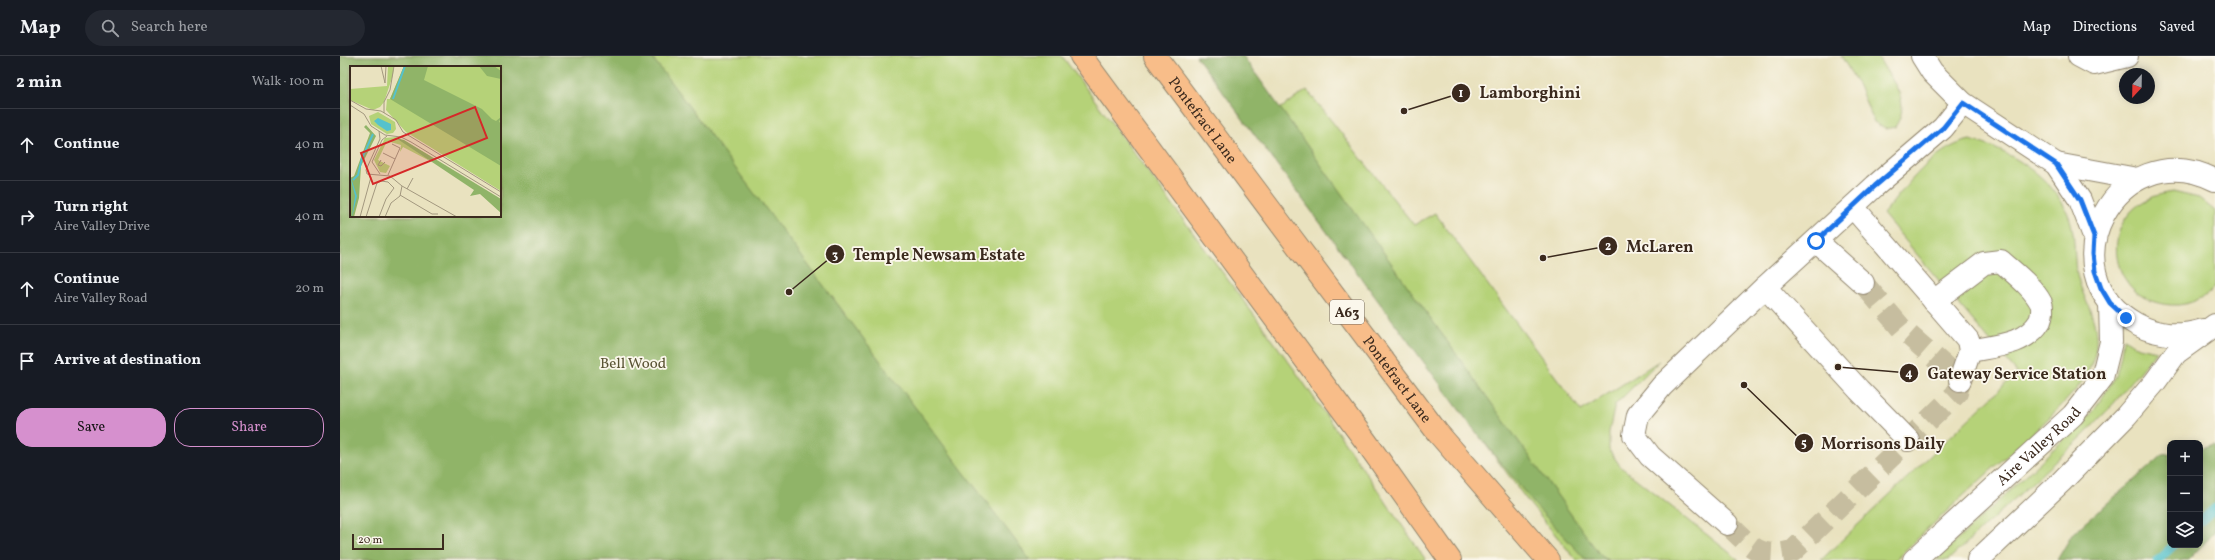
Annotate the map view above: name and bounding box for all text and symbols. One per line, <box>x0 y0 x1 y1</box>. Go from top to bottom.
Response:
search box <box>85 10 365 46</box>
text: Map <box>20 15 61 41</box>
icon: search <box>99 17 121 39</box>
text: Search here <box>131 17 208 38</box>
text: Map <box>2023 18 2051 37</box>
text: Directions <box>2073 18 2137 37</box>
text: Saved <box>2159 18 2195 37</box>
inset map <box>350 66 501 217</box>
north arrow <box>2119 68 2155 104</box>
text: 2 min <box>16 71 62 94</box>
text: Walk · 100 m <box>252 73 324 91</box>
street label: Pontefract Lane <box>1162 73 1241 169</box>
callout: Lamborghini <box>1451 79 1588 107</box>
text: Lamborghini <box>1479 83 1581 105</box>
text: 1 <box>1459 86 1464 102</box>
icon: ahead <box>16 134 38 156</box>
text: Continue <box>54 134 119 155</box>
text: 40 m <box>295 136 324 154</box>
text: Turn right <box>54 197 128 218</box>
icon: right <box>16 206 38 228</box>
text: 40 m <box>295 208 324 226</box>
text: Aire Valley Drive <box>54 218 150 236</box>
callout: McLaren <box>1598 232 1701 260</box>
route start <box>1807 232 1825 250</box>
text: McLaren <box>1626 237 1694 259</box>
text: 2 <box>1605 239 1611 255</box>
callout: Temple Newsam Estate <box>825 240 1034 268</box>
text: Temple Newsam Estate <box>853 245 1025 267</box>
text: 3 <box>832 248 838 264</box>
text: Continue <box>54 269 119 290</box>
icon: ahead <box>16 278 38 300</box>
text: 20 m <box>295 280 324 298</box>
text: Aire Valley Road <box>54 290 148 308</box>
road number: A63 <box>1330 300 1364 324</box>
route end <box>2117 309 2135 327</box>
street label: Pontefract Lane <box>1357 332 1436 428</box>
icon: arrive <box>16 350 38 372</box>
text: Arrive at destination <box>54 350 201 371</box>
park label: Bell Wood <box>600 354 666 375</box>
callout: Gateway Service Station <box>1899 359 2114 387</box>
text: Gateway Service Station <box>1928 364 2107 386</box>
text: 4 <box>1905 366 1913 382</box>
street label: Aire Valley Road <box>1993 403 2087 491</box>
button: Save <box>16 408 166 447</box>
button: Share <box>174 408 324 447</box>
callout: Morrisons Daily <box>1794 429 1953 457</box>
text: Morrisons Daily <box>1821 434 1945 456</box>
text: 5 <box>1801 436 1807 452</box>
map controls <box>2167 440 2203 548</box>
button: + <box>2167 440 2203 476</box>
button: − <box>2167 476 2203 512</box>
button: layers <box>2167 512 2203 548</box>
scale bar <box>352 532 444 551</box>
text: 20 m <box>358 533 382 548</box>

